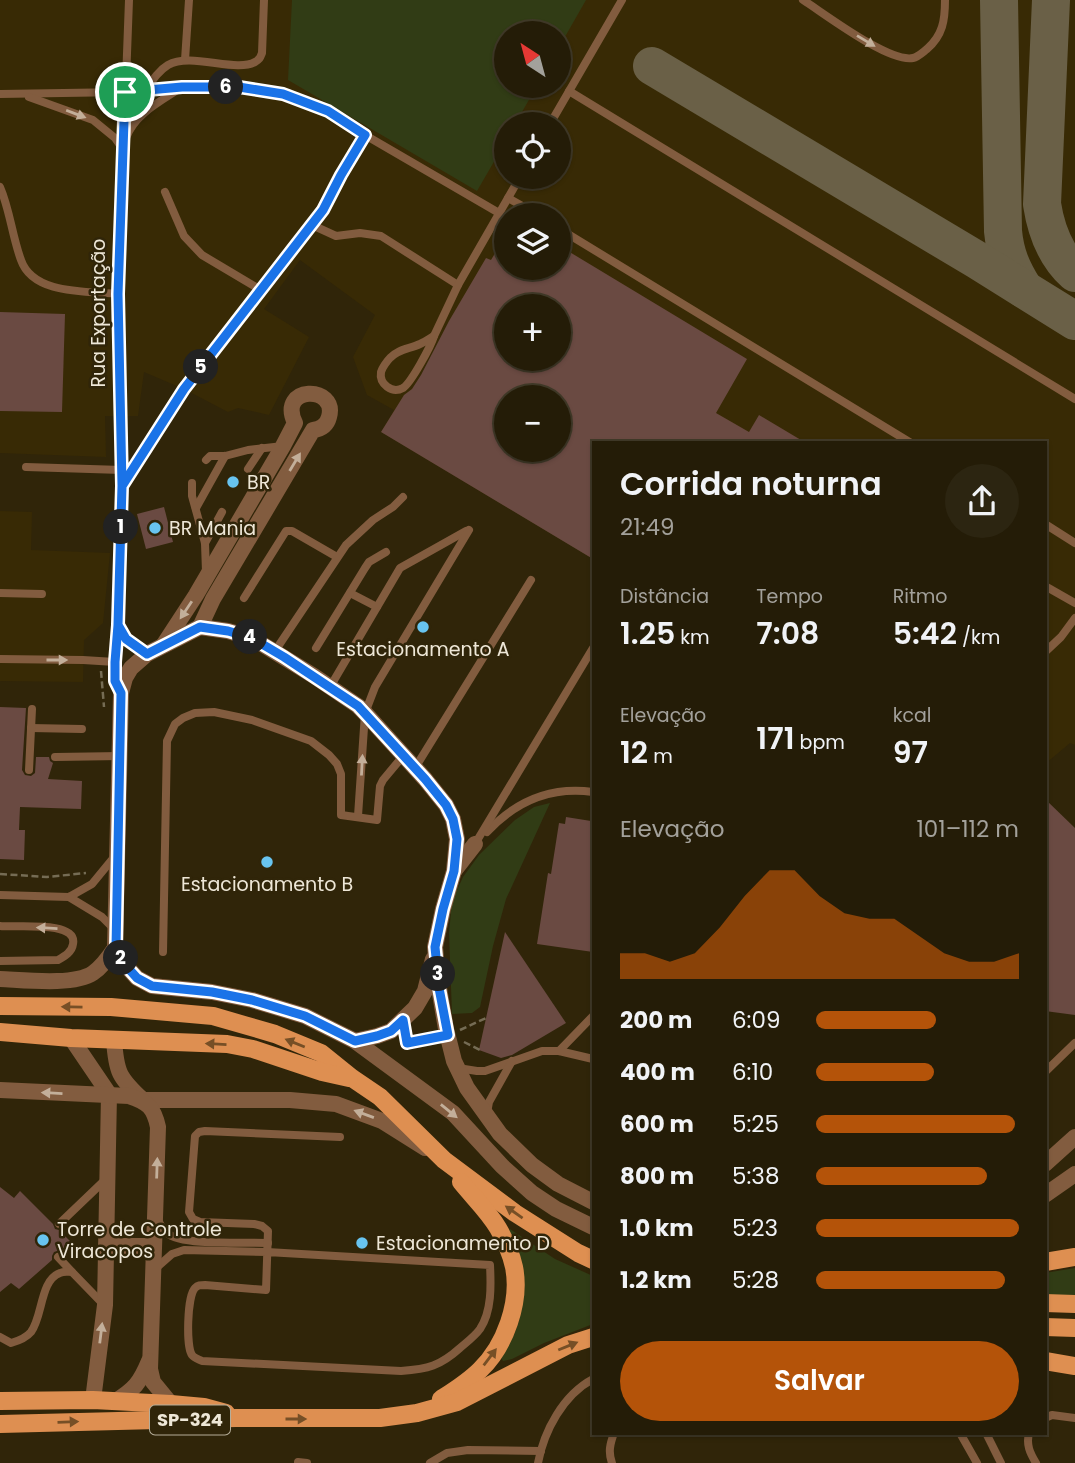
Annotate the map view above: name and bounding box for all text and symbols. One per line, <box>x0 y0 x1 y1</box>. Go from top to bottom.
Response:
north arrow <box>494 21 570 98</box>
map controls <box>494 21 571 462</box>
one-way arrow <box>857 34 876 47</box>
pin <box>95 62 155 122</box>
pin: 6 <box>208 70 244 104</box>
icon: arrive <box>106 73 144 111</box>
text: 6 <box>219 73 232 100</box>
one-way arrow <box>66 108 87 119</box>
button: locate <box>494 112 571 189</box>
button: layers <box>494 203 571 280</box>
street label: Rua Exportação <box>85 239 112 387</box>
button: + <box>494 294 571 371</box>
pin: 5 <box>184 350 218 384</box>
text: 5 <box>194 353 207 380</box>
button: − <box>494 385 571 462</box>
one-way arrow <box>289 453 302 472</box>
text: Corrida noturna <box>620 461 882 506</box>
button: share <box>945 464 1019 538</box>
place label: BR <box>247 469 270 496</box>
marker: BR <box>225 474 241 490</box>
pin: 1 <box>104 510 138 544</box>
text: 21:49 <box>620 511 674 543</box>
text: 1 <box>117 513 124 540</box>
place label: BR Mania <box>169 515 256 542</box>
marker: BR Mania <box>147 520 163 536</box>
text: Distância <box>620 583 709 610</box>
text: Tempo <box>756 583 823 610</box>
text: Ritmo <box>893 583 948 610</box>
one-way arrow <box>179 601 193 619</box>
text: 1.25 <box>620 612 675 655</box>
text: 7:08 <box>756 612 819 655</box>
text: 5:42 <box>893 612 957 655</box>
marker: Estacionamento A <box>415 619 431 635</box>
pin: 4 <box>232 620 268 654</box>
text: 4 <box>243 623 256 650</box>
text: km <box>675 624 710 651</box>
text: /km <box>957 624 1000 651</box>
place label: Estacionamento A <box>336 636 510 663</box>
one-way arrow <box>47 654 69 666</box>
text: Elevação <box>620 702 706 729</box>
text: kcal <box>893 702 932 729</box>
text: 171 <box>756 717 795 760</box>
text: bpm <box>795 729 845 756</box>
text: 12 <box>620 731 648 774</box>
text: 97 <box>893 731 928 774</box>
text: m <box>648 743 673 770</box>
one-way arrow <box>357 754 368 776</box>
text: Elevação <box>620 813 724 845</box>
text: 101–112 m <box>916 813 1019 845</box>
marker: Estacionamento B <box>259 854 275 870</box>
place label: Estacionamento B <box>181 871 353 898</box>
one-way arrow <box>36 922 58 933</box>
pin: 2 <box>104 940 138 976</box>
text: 2 <box>115 944 126 971</box>
pin: 3 <box>420 956 456 992</box>
text: 3 <box>432 960 443 987</box>
one-way arrow <box>61 1001 83 1013</box>
text: 200 m <box>620 1004 692 1036</box>
text: 6:09 <box>732 1004 780 1036</box>
one-way arrow <box>285 1037 305 1049</box>
one-way arrow <box>204 1038 226 1049</box>
text: 400 m <box>620 1056 695 1088</box>
text: 6:10 <box>732 1056 773 1088</box>
one-way arrow <box>40 1087 62 1098</box>
one-way arrow <box>439 1103 457 1118</box>
one-way arrow <box>354 1108 375 1119</box>
text: 600 m <box>620 1108 694 1140</box>
text: 5:25 <box>732 1108 779 1140</box>
one-way arrow <box>151 1157 162 1179</box>
text: 800 m <box>620 1160 694 1192</box>
text: 5:38 <box>732 1160 779 1192</box>
one-way arrow <box>505 1205 523 1219</box>
text: 1.0 km <box>620 1212 694 1244</box>
text: 5:23 <box>732 1212 778 1244</box>
place label: Torre de Controle Viracopos <box>57 1216 222 1265</box>
place label: Estacionamento D <box>376 1230 550 1257</box>
marker: Torre de Controle Viracopos <box>35 1232 51 1248</box>
marker: Estacionamento D <box>354 1235 370 1251</box>
text: 1.2 km <box>620 1264 692 1296</box>
text: 5:28 <box>732 1264 779 1296</box>
one-way arrow <box>96 1322 107 1344</box>
one-way arrow <box>558 1340 579 1351</box>
button: Salvar <box>620 1341 1019 1421</box>
one-way arrow <box>483 1349 498 1367</box>
road number: SP-324 <box>150 1406 230 1434</box>
one-way arrow <box>285 1413 307 1425</box>
one-way arrow <box>57 1417 79 1428</box>

